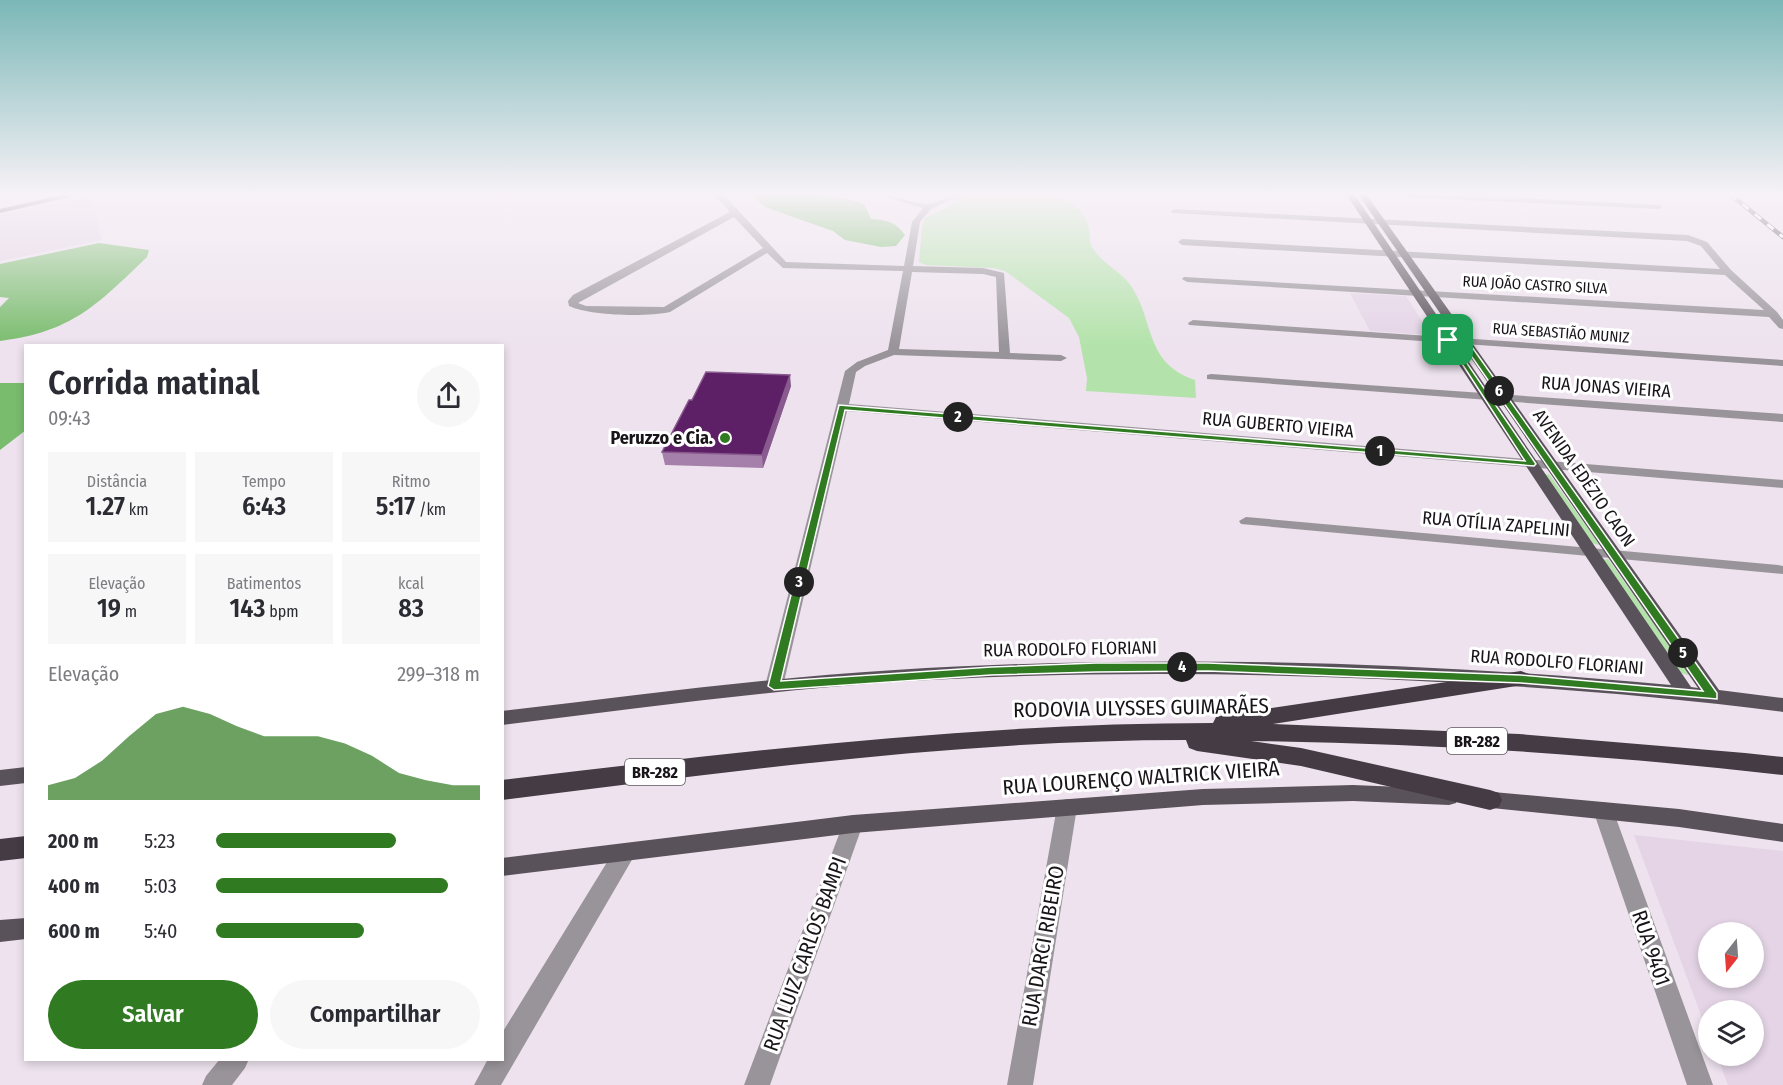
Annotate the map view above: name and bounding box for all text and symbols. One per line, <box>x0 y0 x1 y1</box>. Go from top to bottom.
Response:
street label: RUA JOÃO CASTRO SILVA <box>1462 272 1608 298</box>
pin <box>1422 314 1473 365</box>
street label: RUA SEBASTIÃO MUNIZ <box>1492 319 1630 347</box>
icon: arrive <box>1431 323 1464 356</box>
text: Corrida matinal <box>48 363 260 403</box>
button: share <box>417 364 480 427</box>
street label: RUA JONAS VIEIRA <box>1540 371 1672 403</box>
pin: 6 <box>1484 376 1514 406</box>
text: 6 <box>1495 381 1503 400</box>
pin: 2 <box>943 402 973 432</box>
street label: AVENIDA EDÉZIO CAON <box>1528 404 1641 551</box>
text: 09:43 <box>48 406 91 430</box>
text: 2 <box>954 407 962 426</box>
street label: RUA GUBERTO VIEIRA <box>1201 407 1355 443</box>
place label: Peruzzo e Cia. <box>610 427 713 449</box>
marker: Peruzzo e Cia. <box>718 431 732 445</box>
pin: 1 <box>1365 436 1395 466</box>
text: 1 <box>1377 441 1383 460</box>
text: Distância <box>87 472 147 491</box>
text: Tempo <box>242 472 286 491</box>
text: Ritmo <box>392 472 430 491</box>
text: 1.27 <box>86 491 125 522</box>
text: 6:43 <box>242 491 286 522</box>
text: 5:17 <box>376 491 415 522</box>
text: km <box>125 500 148 519</box>
text: /km <box>415 500 446 519</box>
street label: RUA OTÍLIA ZAPELINI <box>1421 506 1571 541</box>
pin: 3 <box>784 567 814 597</box>
text: 3 <box>795 572 803 591</box>
text: Elevação <box>88 574 146 593</box>
text: Batimentos <box>227 574 301 593</box>
text: kcal <box>398 574 424 593</box>
text: 19 <box>97 593 121 624</box>
text: 143 <box>230 593 265 624</box>
text: 83 <box>398 593 424 624</box>
text: m <box>121 602 137 621</box>
text: bpm <box>265 602 298 621</box>
street label: RUA RODOLFO FLORIANI <box>983 636 1157 662</box>
pin: 5 <box>1668 638 1698 668</box>
text: 5 <box>1679 643 1687 662</box>
street label: RUA RODOLFO FLORIANI <box>1470 645 1644 679</box>
pin: 4 <box>1167 652 1197 682</box>
text: 4 <box>1178 657 1186 676</box>
text: Elevação <box>48 662 119 686</box>
text: 299–318 m <box>397 662 480 686</box>
street label: RODOVIA ULYSSES GUIMARÃES <box>1013 693 1269 723</box>
road number: BR-282 <box>1447 728 1507 754</box>
street label: RUA LOURENÇO WALTRICK VIEIRA <box>1002 755 1280 801</box>
road number: BR-282 <box>625 759 685 785</box>
text: 200 m <box>48 829 99 853</box>
text: 5:23 <box>144 829 175 853</box>
street label: RUA LUIZ CARLOS BAMPI <box>758 853 852 1055</box>
street label: RUA DARCI RIBEIRO <box>1016 863 1070 1029</box>
text: 400 m <box>48 874 100 898</box>
text: 5:03 <box>144 874 177 898</box>
street label: RUA 9401 <box>1626 907 1676 989</box>
text: 600 m <box>48 919 100 943</box>
text: 5:40 <box>144 919 177 943</box>
north arrow <box>1698 922 1764 988</box>
map controls <box>1698 922 1764 1066</box>
button: Salvar <box>48 980 258 1049</box>
button: Compartilhar <box>270 980 480 1049</box>
button: layers <box>1698 1000 1764 1066</box>

